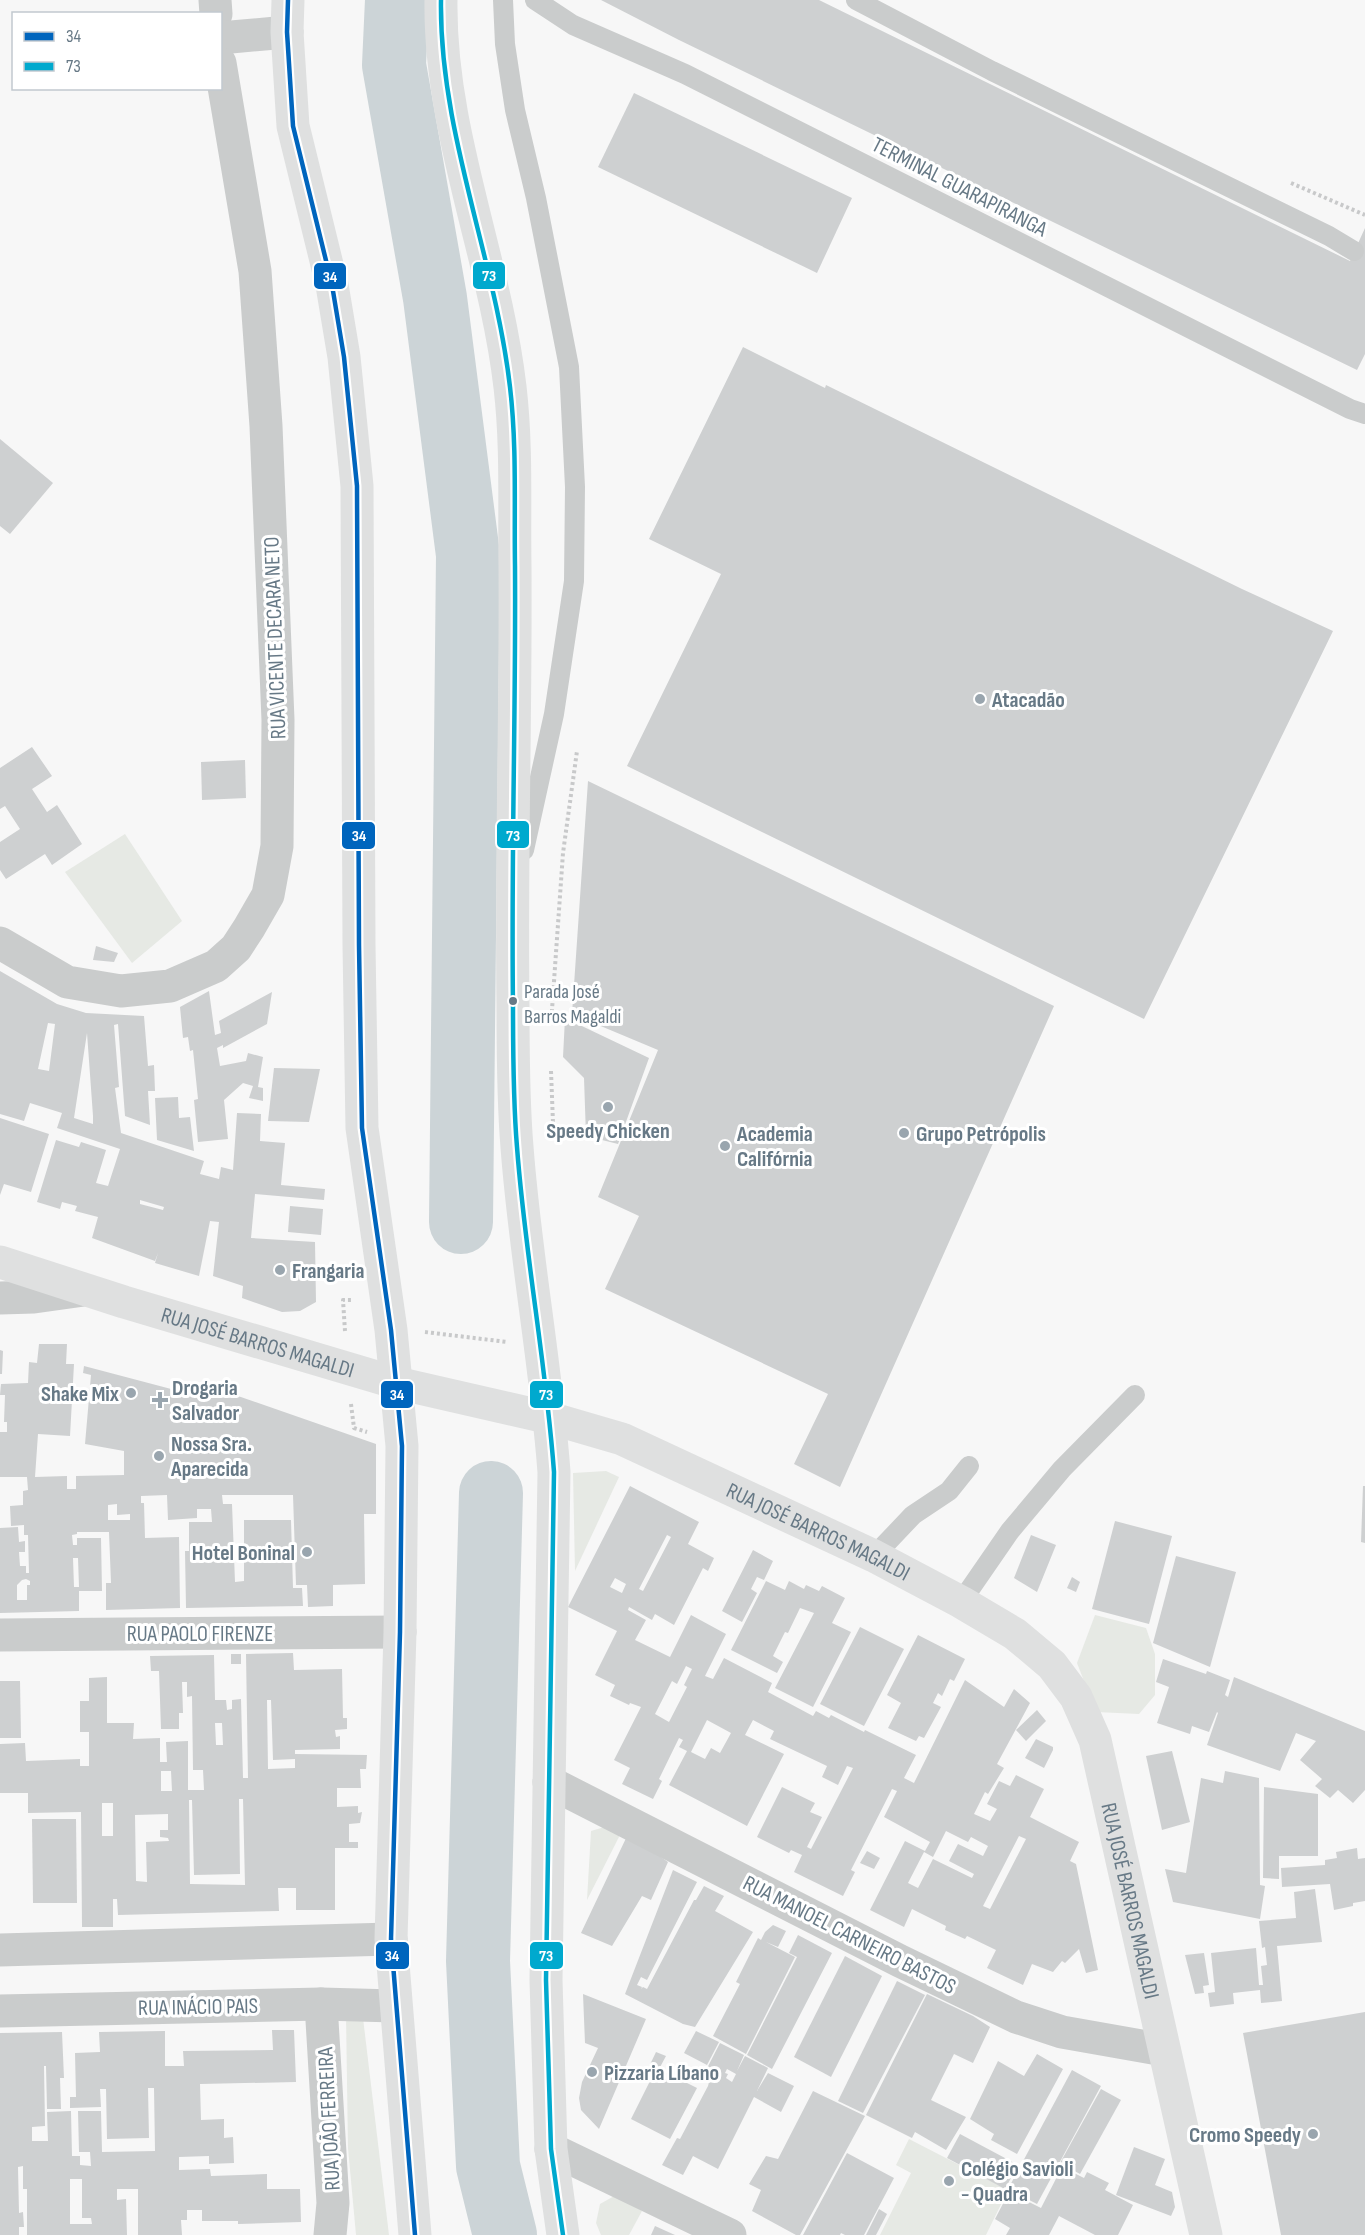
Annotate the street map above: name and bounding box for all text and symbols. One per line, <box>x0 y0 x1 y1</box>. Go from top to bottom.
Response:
legend <box>12 12 222 90</box>
text: 34 <box>66 26 82 47</box>
text: 73 <box>66 56 81 77</box>
street label: TERMINAL GUARAPIRANGA <box>867 131 1052 244</box>
line badge: 73 <box>472 261 506 290</box>
line badge: 34 <box>313 262 347 290</box>
text: 73 <box>482 267 496 286</box>
text: 34 <box>323 268 338 287</box>
street label: RUA VICENTE DECARA NETO <box>258 536 293 740</box>
place label: Atacadão <box>991 687 1065 714</box>
marker: Atacadão <box>973 692 987 706</box>
line badge: 73 <box>496 820 530 849</box>
line badge: 34 <box>341 821 376 850</box>
text: 34 <box>352 827 367 846</box>
text: 73 <box>506 827 520 846</box>
place label: Parada José Barros Magaldi <box>524 980 621 1029</box>
marker: Parada José Barros Magaldi <box>507 995 519 1007</box>
marker: Speedy Chicken <box>601 1100 615 1114</box>
place label: Speedy Chicken <box>546 1118 670 1145</box>
place label: Academia Califórnia <box>736 1121 813 1173</box>
place label: Grupo Petrópolis <box>916 1121 1046 1148</box>
marker: Grupo Petrópolis <box>897 1126 911 1140</box>
marker: Academia Califórnia <box>718 1139 732 1153</box>
place label: Frangaria <box>292 1258 365 1285</box>
marker: Frangaria <box>273 1263 287 1277</box>
street label: RUA JOSÉ BARROS MAGALDI <box>158 1302 357 1385</box>
place label: Drogaria Salvador <box>172 1375 239 1427</box>
line badge: 34 <box>380 1380 414 1409</box>
line badge: 73 <box>529 1380 564 1409</box>
place label: Shake Mix <box>41 1381 119 1408</box>
marker: Shake Mix <box>124 1386 138 1400</box>
text: 34 <box>390 1386 405 1405</box>
text: 73 <box>539 1386 553 1405</box>
marker: Drogaria Salvador <box>153 1393 167 1407</box>
place label: Nossa Sra. Aparecida <box>170 1431 252 1483</box>
marker: Nossa Sra. Aparecida <box>152 1449 166 1463</box>
street label: RUA JOSÉ BARROS MAGALDI <box>722 1477 914 1588</box>
place label: Hotel Boninal <box>192 1540 295 1567</box>
marker: Hotel Boninal <box>300 1545 314 1559</box>
street label: RUA PAOLO FIRENZE <box>127 1621 273 1648</box>
street label: RUA JOSÉ BARROS MAGALDI <box>1095 1800 1165 2002</box>
street label: RUA MANOEL CARNEIRO BASTOS <box>738 1870 960 2001</box>
line badge: 34 <box>375 1941 410 1970</box>
line badge: 73 <box>529 1941 564 1970</box>
text: 34 <box>385 1947 400 1966</box>
text: 73 <box>539 1947 553 1966</box>
street label: RUA INÁCIO PAIS <box>138 1993 258 2022</box>
street label: RUA JOÃO FERREIRA <box>312 2046 347 2191</box>
place label: Pizzaria Líbano <box>604 2060 719 2087</box>
marker: Pizzaria Líbano <box>585 2065 599 2079</box>
place label: Cromo Speedy <box>1189 2122 1301 2149</box>
marker: Cromo Speedy <box>1306 2127 1320 2141</box>
place label: Colégio Savioli - Quadra <box>961 2156 1074 2208</box>
marker: Colégio Savioli - Quadra <box>942 2174 956 2188</box>

